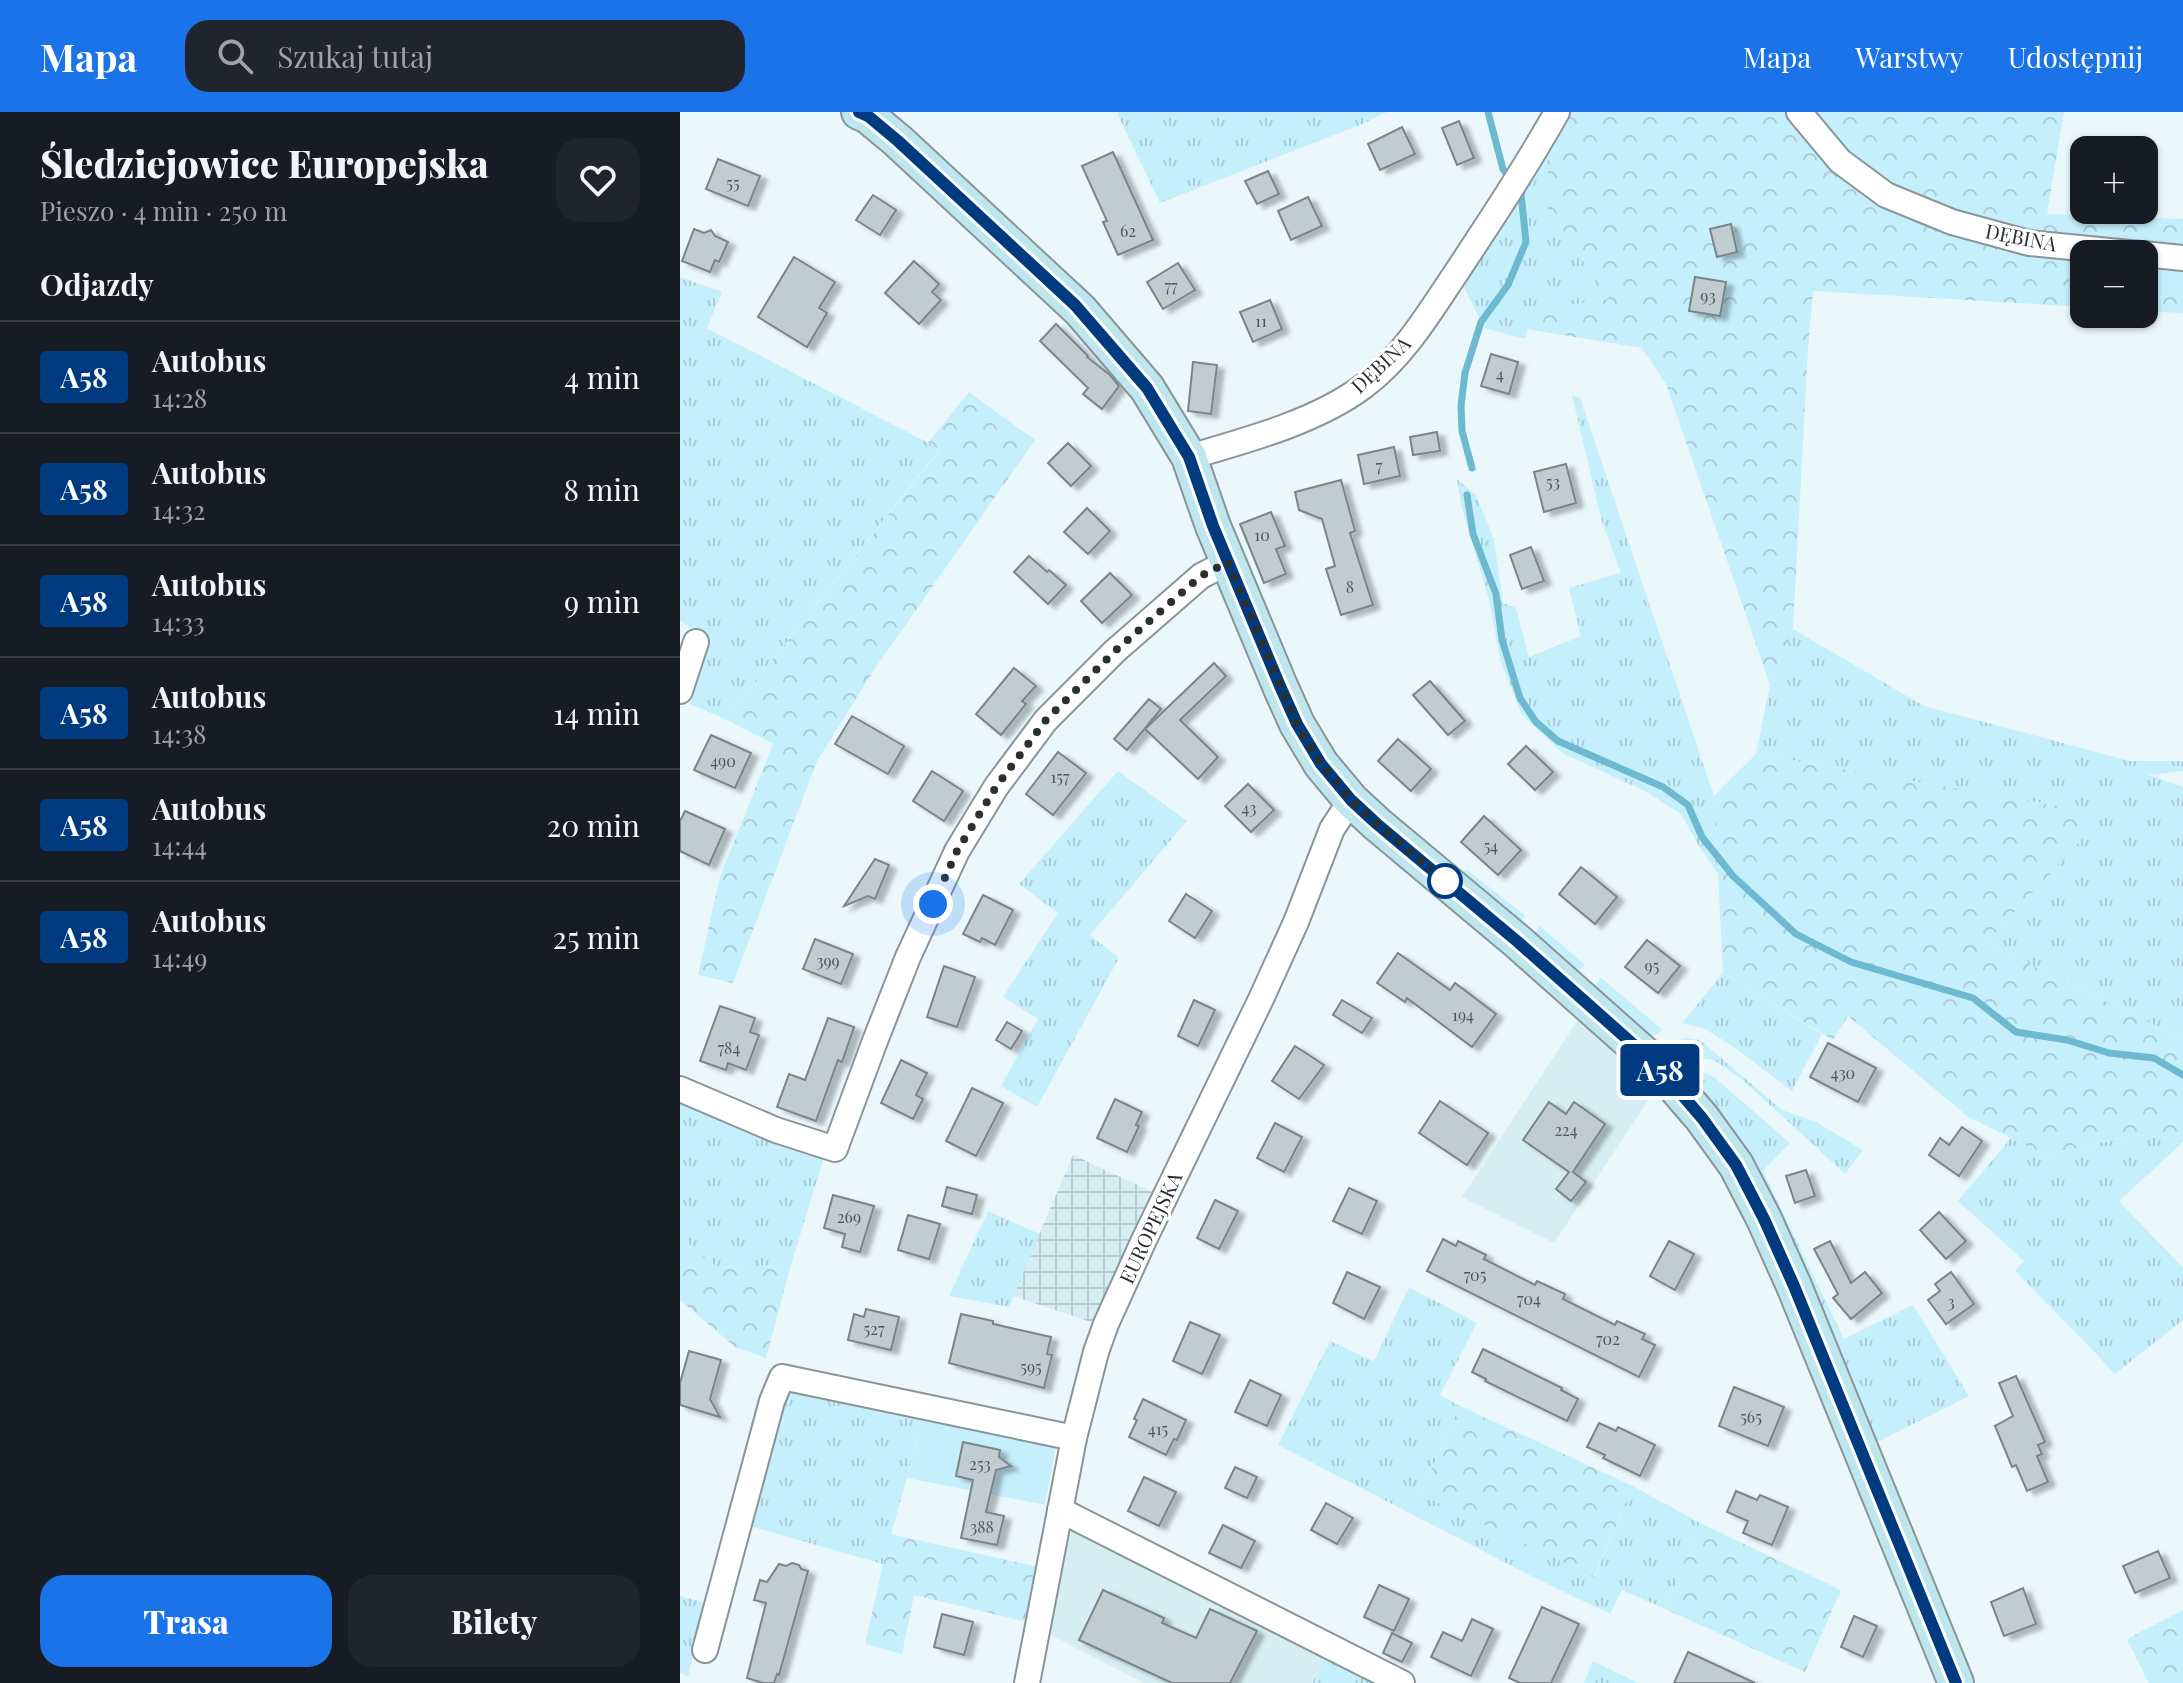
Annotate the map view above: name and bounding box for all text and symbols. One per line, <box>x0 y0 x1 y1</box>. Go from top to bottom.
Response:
search box <box>185 20 745 92</box>
text: Mapa <box>40 31 137 82</box>
icon: search <box>213 34 257 78</box>
text: Szukaj tutaj <box>277 36 433 76</box>
text: Mapa <box>1743 38 1811 75</box>
text: Warstwy <box>1855 38 1964 75</box>
text: Udostępnij <box>2008 38 2143 75</box>
map controls <box>2070 136 2158 328</box>
button: + <box>2070 136 2158 224</box>
text: Śledziejowice Europejska <box>40 137 489 188</box>
button: heart <box>556 138 640 222</box>
house number: 55 <box>726 172 740 193</box>
text: Pieszo · 4 min · 250 m <box>40 193 287 228</box>
street label: DĘBINA <box>1983 216 2060 257</box>
house number: 62 <box>1120 220 1136 241</box>
button: − <box>2070 240 2158 328</box>
text: Odjazdy <box>40 264 154 304</box>
house number: 77 <box>1165 275 1178 296</box>
house number: 93 <box>1700 285 1716 306</box>
house number: 11 <box>1255 310 1267 331</box>
street label: DĘBINA <box>1344 329 1416 398</box>
text: Autobus <box>152 340 266 380</box>
text: 4 min <box>564 357 640 397</box>
text: A58 <box>60 358 108 395</box>
house number: 4 <box>1496 363 1504 384</box>
text: 14:28 <box>152 380 207 415</box>
text: Autobus <box>152 452 266 492</box>
house number: 7 <box>1376 455 1383 476</box>
text: 8 min <box>564 469 640 509</box>
text: A58 <box>60 470 108 507</box>
house number: 53 <box>1546 471 1560 492</box>
text: 14:32 <box>152 492 206 527</box>
house number: 10 <box>1254 524 1270 545</box>
text: Autobus <box>152 564 266 604</box>
house number: 8 <box>1346 576 1354 597</box>
text: 9 min <box>564 581 640 621</box>
text: A58 <box>60 582 108 619</box>
text: 14:33 <box>152 604 205 639</box>
text: Autobus <box>152 676 266 716</box>
text: 14 min <box>553 693 640 733</box>
text: A58 <box>60 694 108 731</box>
text: 14:38 <box>152 716 207 751</box>
house number: 490 <box>710 750 736 771</box>
house number: 157 <box>1051 766 1070 787</box>
text: Autobus <box>152 788 266 828</box>
house number: 43 <box>1242 797 1256 818</box>
text: 20 min <box>547 805 640 845</box>
text: A58 <box>60 806 108 843</box>
text: 14:44 <box>152 828 207 863</box>
house number: 54 <box>1484 835 1498 856</box>
unlabelled marker <box>1428 864 1462 898</box>
your location <box>913 884 953 924</box>
text: Autobus <box>152 900 266 940</box>
text: 25 min <box>553 917 640 957</box>
text: A58 <box>60 918 108 955</box>
text: 14:49 <box>152 940 207 975</box>
house number: 399 <box>816 950 840 971</box>
house number: 95 <box>1645 955 1659 976</box>
house number: 194 <box>1452 1004 1474 1025</box>
house number: 784 <box>718 1037 740 1058</box>
line badge: A58 <box>1614 1044 1706 1096</box>
text: A58 <box>1636 1051 1684 1088</box>
house number: 430 <box>1831 1062 1855 1083</box>
house number: 224 <box>1554 1119 1578 1140</box>
street label: EUROPEJSKA <box>1112 1167 1187 1288</box>
house number: 269 <box>837 1206 861 1227</box>
house number: 705 <box>1464 1264 1486 1285</box>
house number: 704 <box>1517 1288 1541 1309</box>
house number: 3 <box>1947 1291 1955 1312</box>
house number: 527 <box>864 1318 885 1339</box>
house number: 702 <box>1596 1328 1620 1349</box>
house number: 595 <box>1020 1356 1042 1377</box>
house number: 565 <box>1740 1406 1762 1427</box>
house number: 415 <box>1148 1418 1168 1439</box>
house number: 253 <box>969 1453 991 1474</box>
house number: 388 <box>970 1516 994 1537</box>
button: Trasa <box>40 1575 332 1667</box>
button: Bilety <box>348 1575 640 1667</box>

